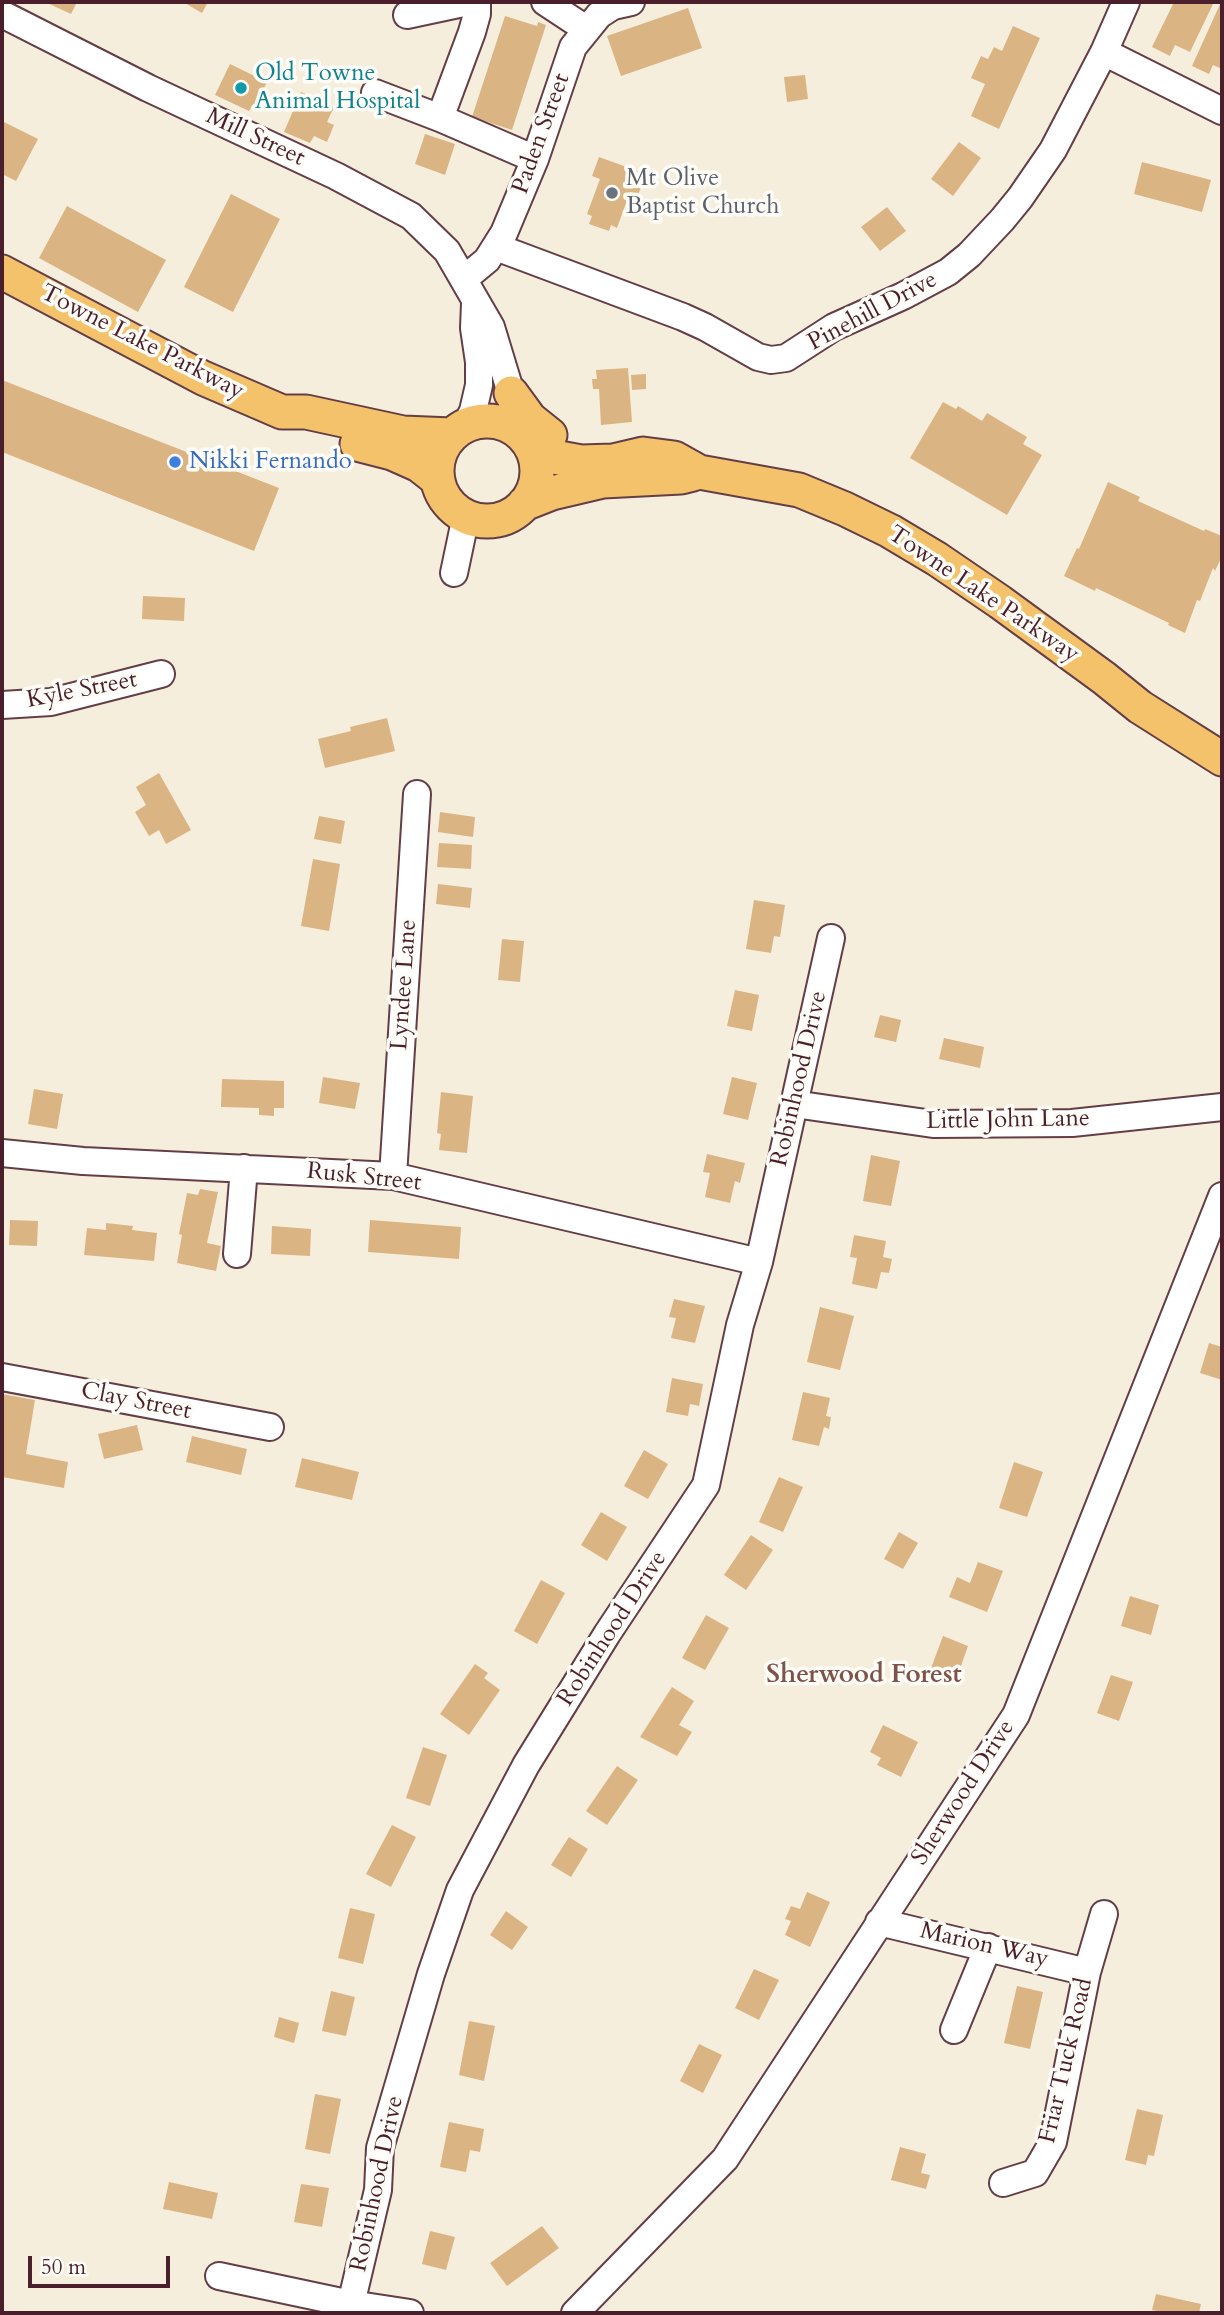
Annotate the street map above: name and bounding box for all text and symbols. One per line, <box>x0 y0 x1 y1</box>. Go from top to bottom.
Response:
place label: Old Towne Animal Hospital <box>255 60 420 116</box>
street label: Paden Street <box>507 70 577 198</box>
marker: Old Towne Animal Hospital <box>233 80 249 96</box>
street label: Mill Street <box>201 103 309 173</box>
place label: Mt Olive Baptist Church <box>626 165 779 221</box>
marker: Mt Olive Baptist Church <box>604 185 620 201</box>
street label: Pinehill Drive <box>804 266 942 358</box>
street label: Towne Lake Parkway <box>36 279 248 407</box>
place label: Nikki Fernando <box>189 448 352 476</box>
marker: Nikki Fernando <box>167 454 183 470</box>
street label: Towne Lake Parkway <box>882 520 1084 670</box>
street label: Kyle Street <box>24 666 140 716</box>
street label: Lyndee Lane <box>386 919 424 1051</box>
street label: Robinhood Drive <box>766 988 834 1170</box>
street label: Little John Lane <box>926 1105 1090 1137</box>
street label: Rusk Street <box>305 1158 423 1198</box>
street label: Clay Street <box>78 1377 194 1427</box>
street label: Robinhood Drive <box>552 1546 674 1712</box>
district label: Sherwood Forest <box>766 1660 962 1692</box>
street label: Sherwood Drive <box>906 1715 1022 1871</box>
street label: Marion Way <box>917 1917 1051 1975</box>
street label: Friar Tuck Road <box>1034 1976 1100 2146</box>
street label: Robinhood Drive <box>345 2093 411 2275</box>
scale bar <box>32 2242 173 2286</box>
text: 50 m <box>41 2253 86 2282</box>

